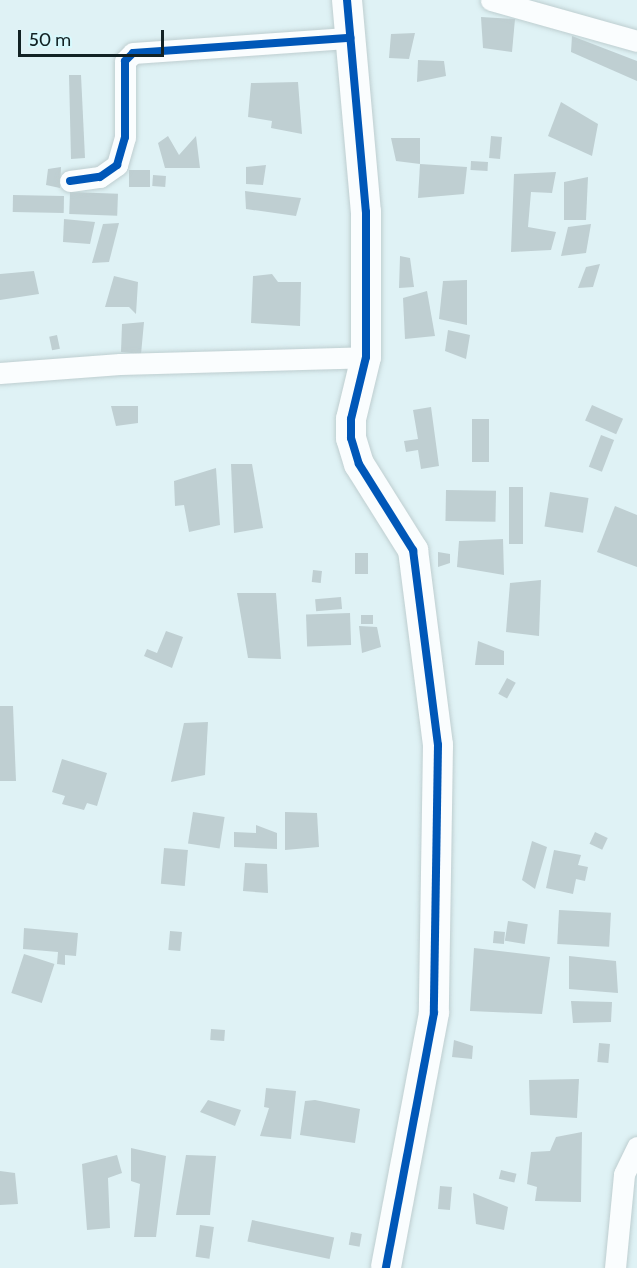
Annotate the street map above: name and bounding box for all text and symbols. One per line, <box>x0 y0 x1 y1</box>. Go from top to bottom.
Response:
scale bar <box>21 18 166 56</box>
text: 50 m <box>29 29 71 51</box>

